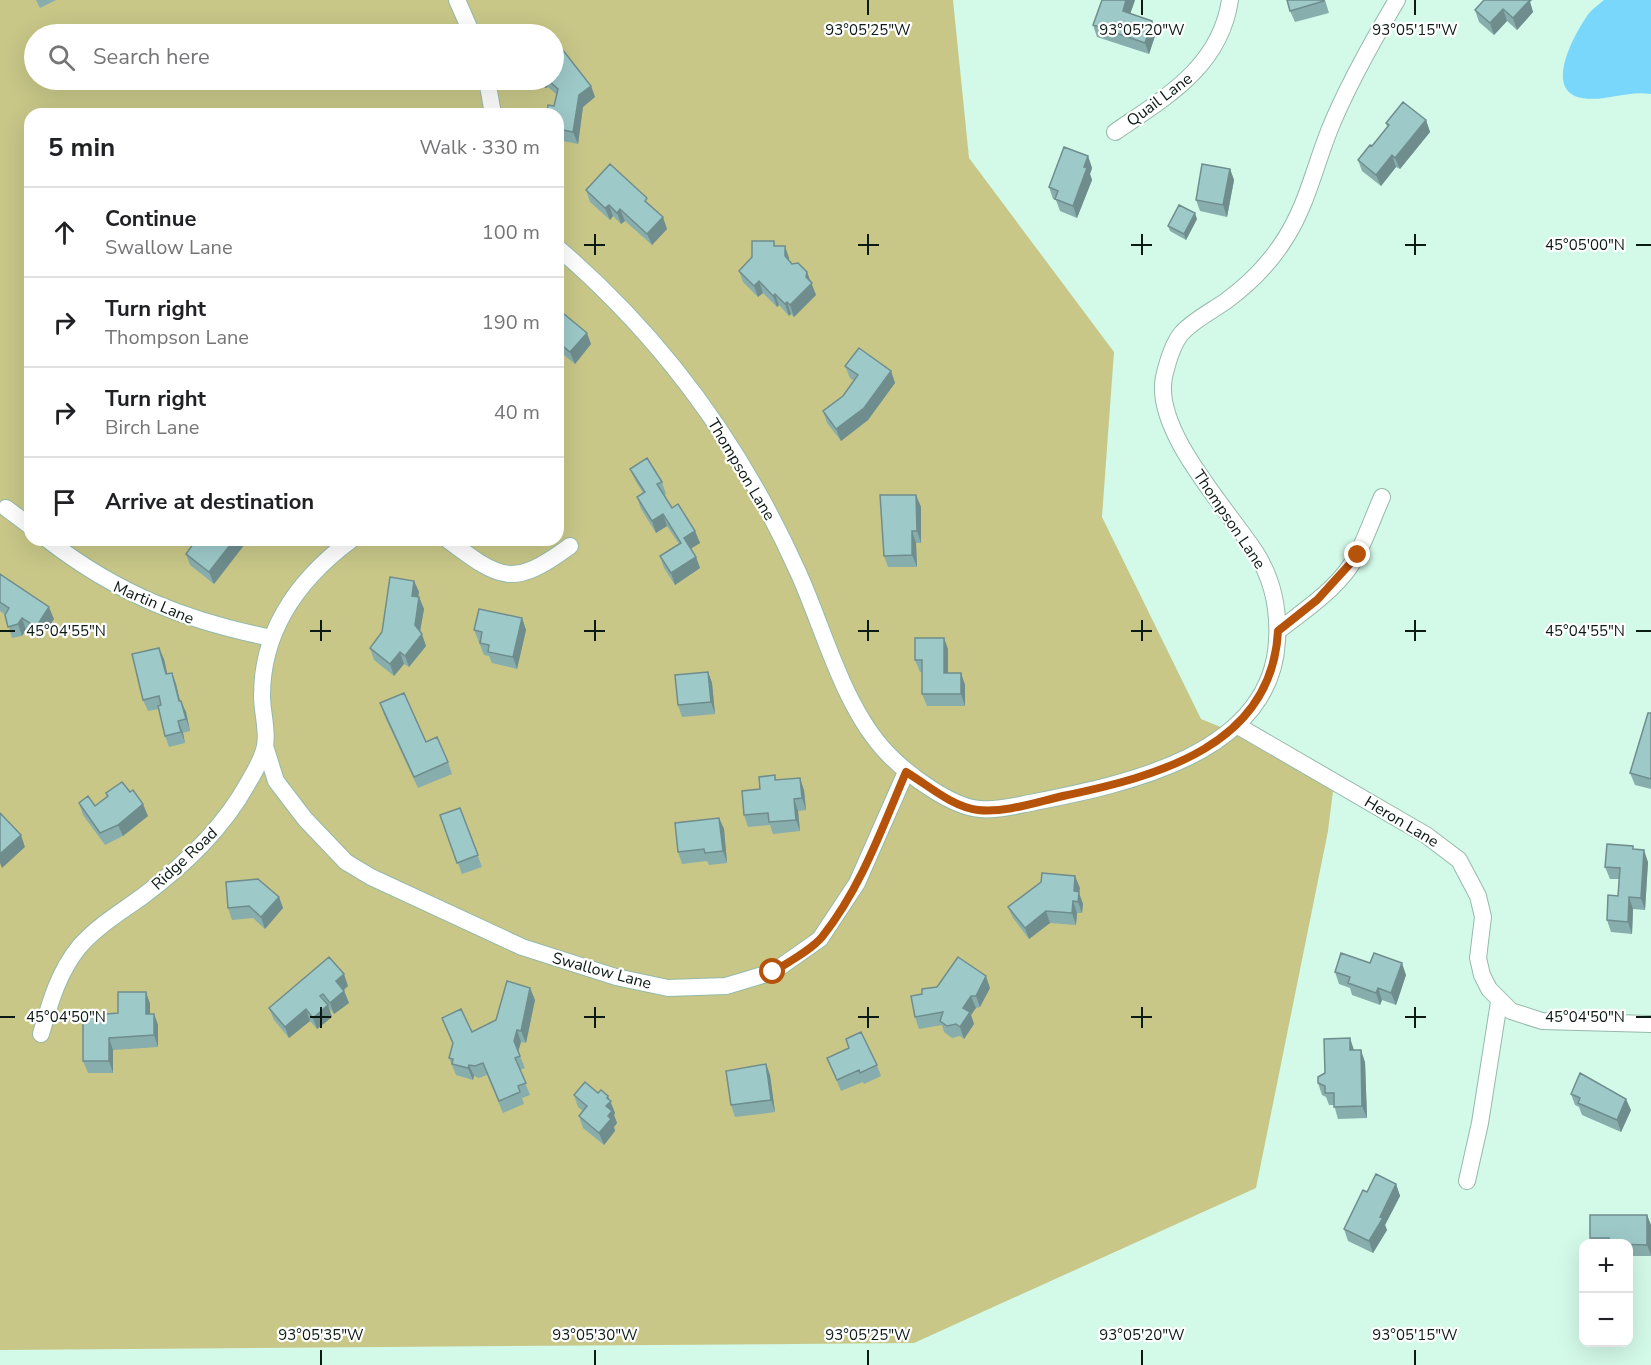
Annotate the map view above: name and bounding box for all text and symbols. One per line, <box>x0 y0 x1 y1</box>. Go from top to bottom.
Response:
text: 93°05'25"W <box>825 20 911 40</box>
text: 93°05'20"W <box>1099 20 1185 40</box>
text: 93°05'15"W <box>1372 20 1458 40</box>
search box <box>24 24 564 90</box>
icon: search <box>45 41 78 74</box>
text: Search here <box>93 42 210 72</box>
street label: Quail Lane <box>1122 68 1197 132</box>
text: 5 min <box>48 130 115 165</box>
text: Walk · 330 m <box>420 134 540 161</box>
text: Continue <box>105 204 196 234</box>
icon: ahead <box>48 216 81 249</box>
text: 100 m <box>482 219 540 246</box>
text: Swallow Lane <box>105 234 233 261</box>
text: 45°05'00"N <box>1545 235 1625 255</box>
text: Turn right <box>105 294 206 324</box>
icon: right <box>48 306 81 339</box>
text: 190 m <box>482 309 540 336</box>
text: Thompson Lane <box>105 324 249 351</box>
text: Turn right <box>105 384 206 414</box>
icon: right <box>48 396 81 429</box>
text: 40 m <box>494 399 540 426</box>
text: Birch Lane <box>105 414 199 441</box>
street label: Thompson Lane <box>702 414 780 525</box>
street label: Thompson Lane <box>1188 466 1271 573</box>
icon: arrive <box>48 486 81 519</box>
text: Arrive at destination <box>105 487 314 517</box>
route end <box>1344 541 1370 567</box>
street label: Martin Lane <box>110 576 197 630</box>
text: 45°04'55"N <box>26 621 106 641</box>
text: 45°04'55"N <box>1545 621 1625 641</box>
street label: Heron Lane <box>1360 791 1443 853</box>
street label: Ridge Road <box>147 822 223 895</box>
street label: Swallow Lane <box>550 947 654 995</box>
route start <box>759 958 785 984</box>
text: 45°04'50"N <box>26 1007 106 1027</box>
text: 45°04'50"N <box>1545 1007 1625 1027</box>
map controls <box>1579 1239 1633 1347</box>
button: + <box>1579 1239 1633 1293</box>
button: − <box>1579 1293 1633 1347</box>
text: 93°05'35"W <box>278 1325 364 1345</box>
text: 93°05'30"W <box>552 1325 638 1345</box>
text: 93°05'25"W <box>825 1325 911 1345</box>
text: 93°05'20"W <box>1099 1325 1185 1345</box>
text: 93°05'15"W <box>1372 1325 1458 1345</box>

